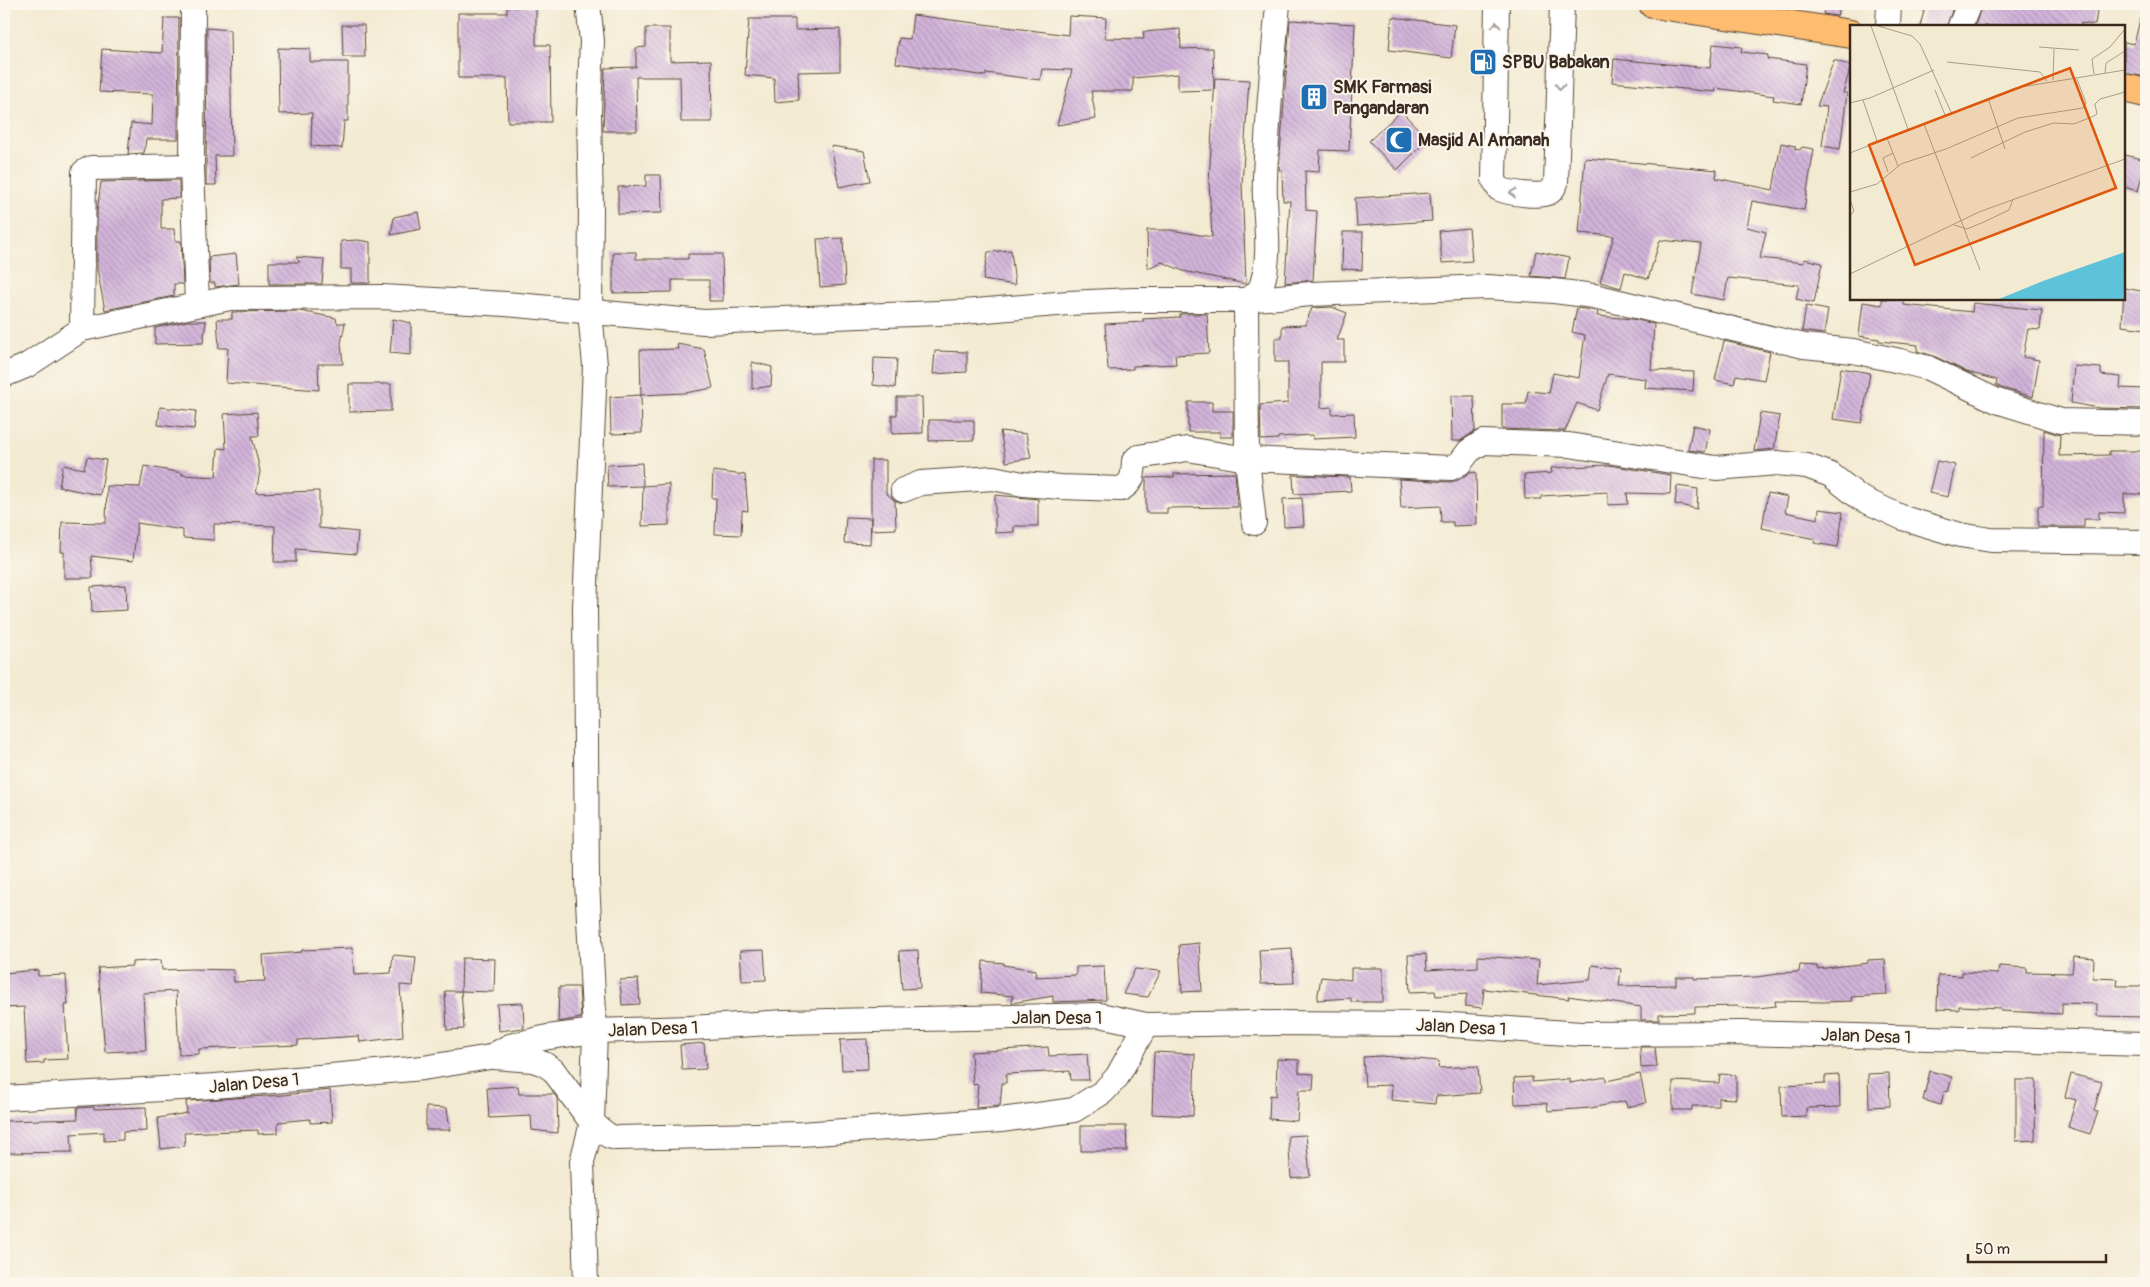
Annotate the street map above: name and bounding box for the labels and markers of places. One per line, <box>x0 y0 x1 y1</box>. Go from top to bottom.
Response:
fuel station icon: SPBU Babakan <box>1468 47 1498 77</box>
place label: SPBU Babakan <box>1502 51 1610 74</box>
place label: SMK Farmasi Pangandaran <box>1333 76 1431 120</box>
building icon: SMK Farmasi Pangandaran <box>1299 82 1329 112</box>
mosque icon: Masjid Al Amanah <box>1384 125 1414 155</box>
place label: Masjid Al Amanah <box>1418 129 1550 152</box>

